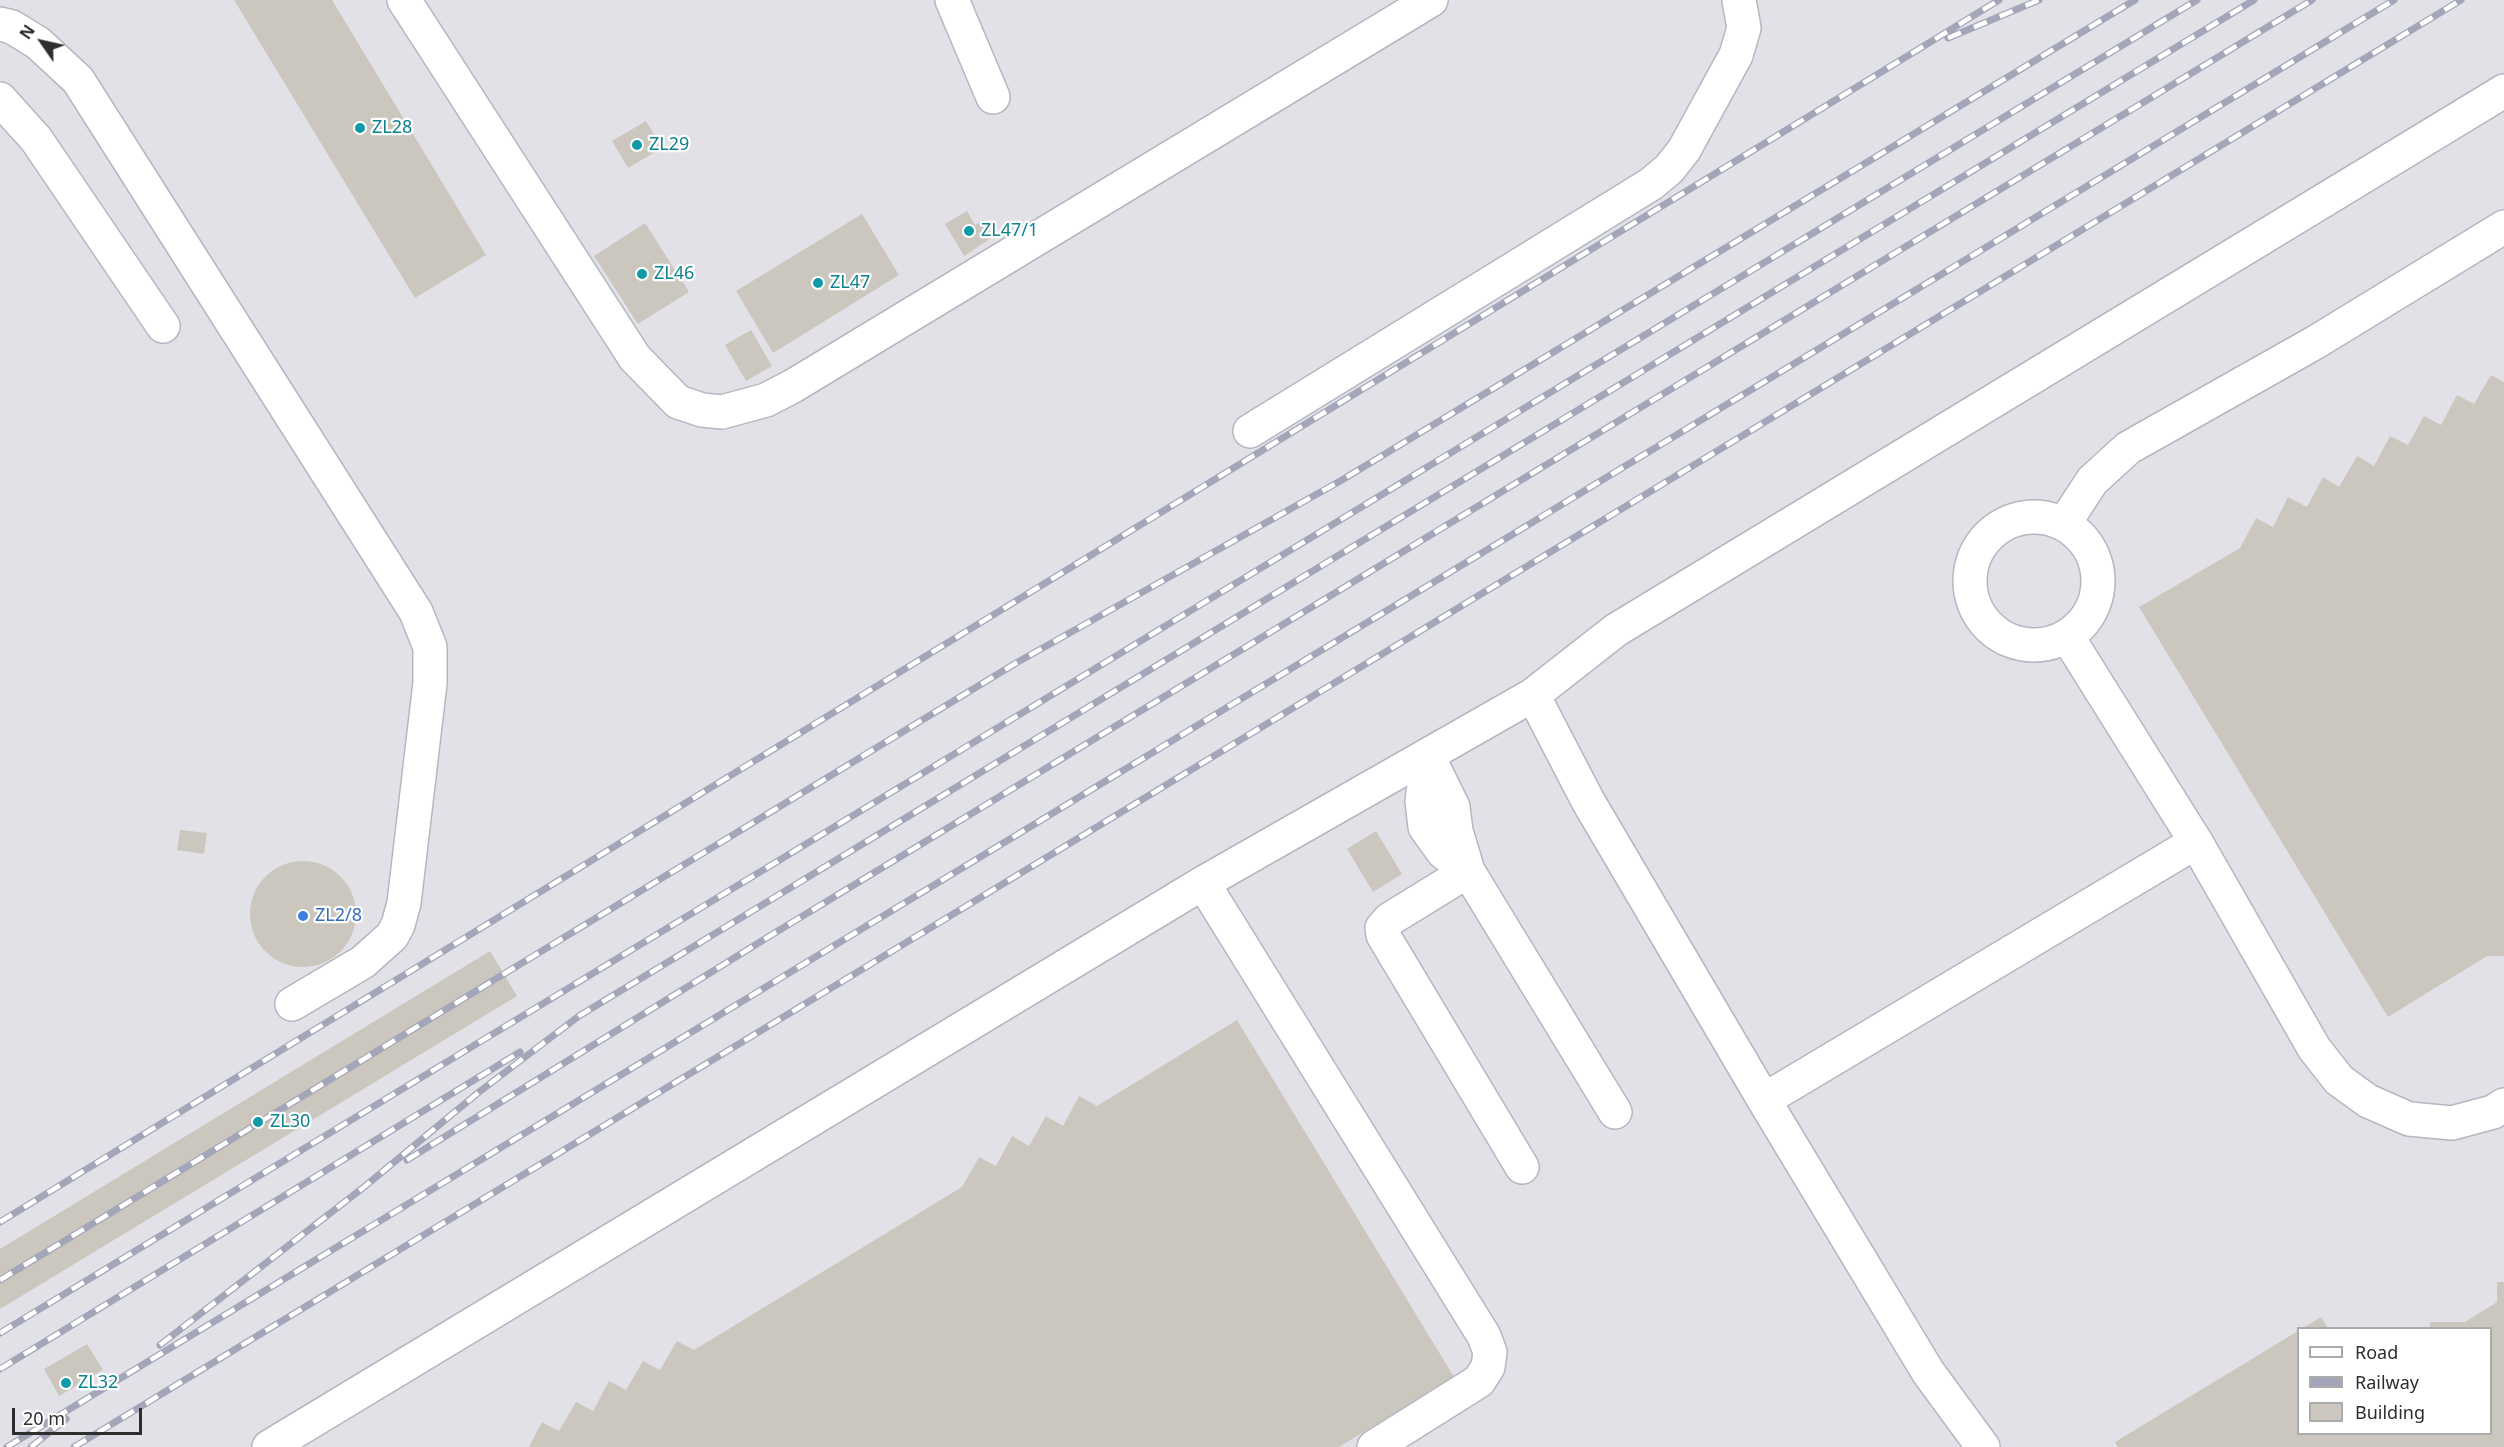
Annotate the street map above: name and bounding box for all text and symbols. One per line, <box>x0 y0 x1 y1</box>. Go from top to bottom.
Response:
north arrow <box>12 12 72 72</box>
text: N <box>14 20 40 43</box>
place label: ZL28 <box>372 117 412 139</box>
marker: ZL28 <box>353 121 367 135</box>
place label: ZL29 <box>649 134 689 156</box>
marker: ZL29 <box>630 138 644 152</box>
place label: ZL47/1 <box>981 220 1038 242</box>
marker: ZL47/1 <box>962 224 976 238</box>
place label: ZL46 <box>654 263 694 285</box>
marker: ZL46 <box>635 267 649 281</box>
place label: ZL47 <box>830 272 870 294</box>
marker: ZL47 <box>811 276 825 290</box>
place label: ZL2/8 <box>315 905 362 927</box>
marker: ZL2/8 <box>296 909 310 923</box>
place label: ZL30 <box>270 1111 310 1133</box>
marker: ZL30 <box>251 1115 265 1129</box>
legend <box>2297 1327 2492 1435</box>
text: Road <box>2355 1340 2398 1364</box>
text: Railway <box>2355 1370 2419 1394</box>
place label: ZL32 <box>78 1372 118 1394</box>
marker: ZL32 <box>59 1376 73 1390</box>
scale bar <box>15 1396 146 1434</box>
text: Building <box>2355 1400 2425 1424</box>
text: 20 m <box>23 1406 65 1430</box>

